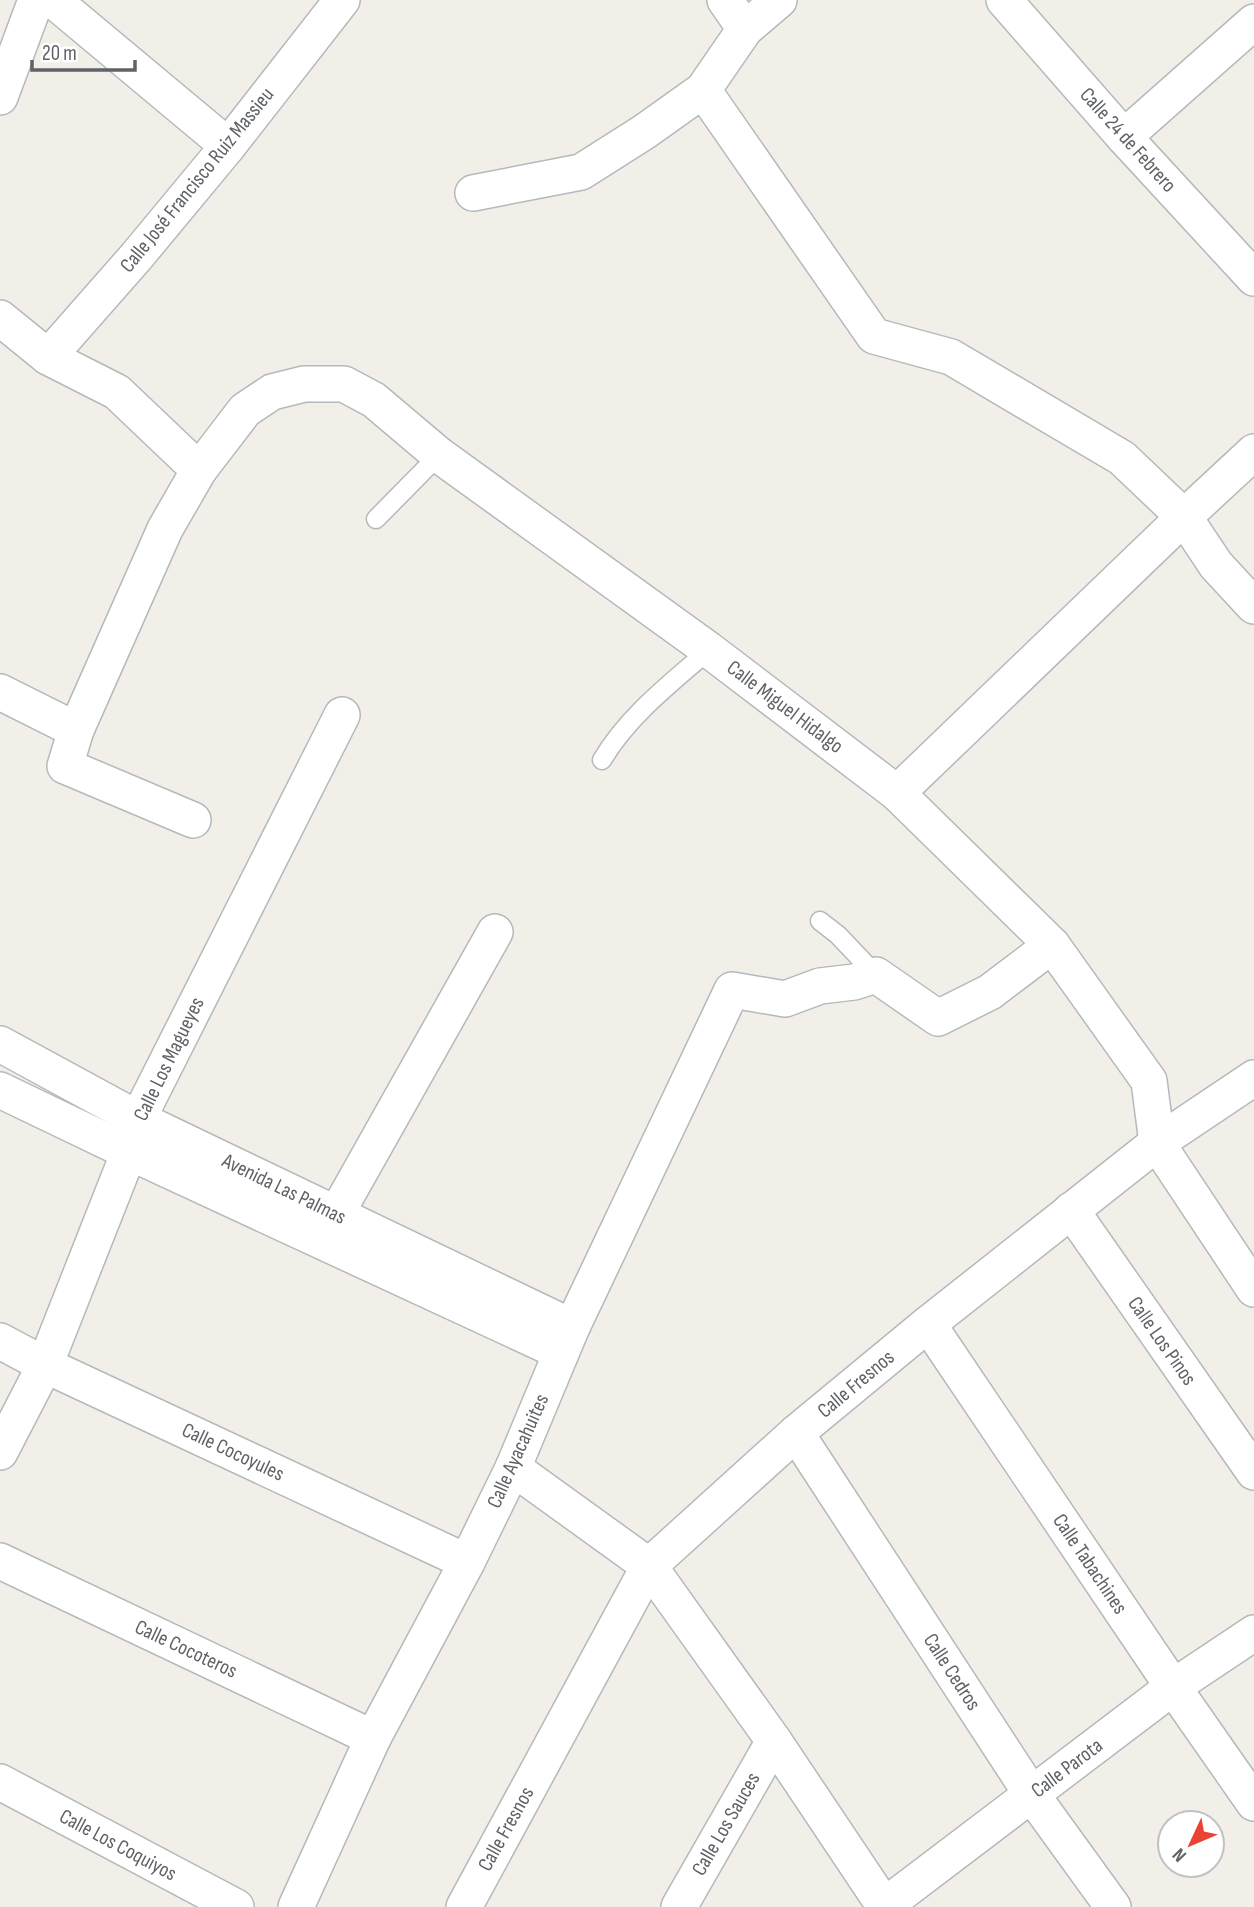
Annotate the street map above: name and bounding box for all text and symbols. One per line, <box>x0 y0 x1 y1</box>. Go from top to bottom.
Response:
scale bar <box>32 28 135 72</box>
text: 20 m <box>42 41 77 66</box>
street label: Calle José Francisco Ruiz Massieu <box>115 83 279 277</box>
street label: Calle 24 de Febrero <box>1075 83 1181 197</box>
street label: Calle Miguel Hidalgo <box>722 655 848 759</box>
street label: Calle Los Magueyes <box>128 993 210 1125</box>
street label: Avenida Las Palmas <box>217 1148 350 1230</box>
street label: Calle Los Pinos <box>1122 1292 1202 1390</box>
street label: Calle Fresnos <box>813 1345 899 1423</box>
street label: Calle Ayacahuites <box>482 1390 554 1512</box>
street label: Calle Cocoyules <box>178 1417 288 1487</box>
street label: Calle Tabachines <box>1047 1509 1133 1619</box>
street label: Calle Cocoteros <box>131 1614 241 1684</box>
street label: Calle Cedros <box>918 1629 986 1715</box>
street label: Calle Parota <box>1026 1733 1108 1803</box>
street label: Calle Los Sauces <box>686 1768 766 1880</box>
street label: Calle Fresnos <box>473 1783 539 1875</box>
street label: Calle Los Coquiyos <box>55 1804 181 1886</box>
north arrow <box>1156 1809 1226 1879</box>
text: N <box>1168 1843 1192 1866</box>

